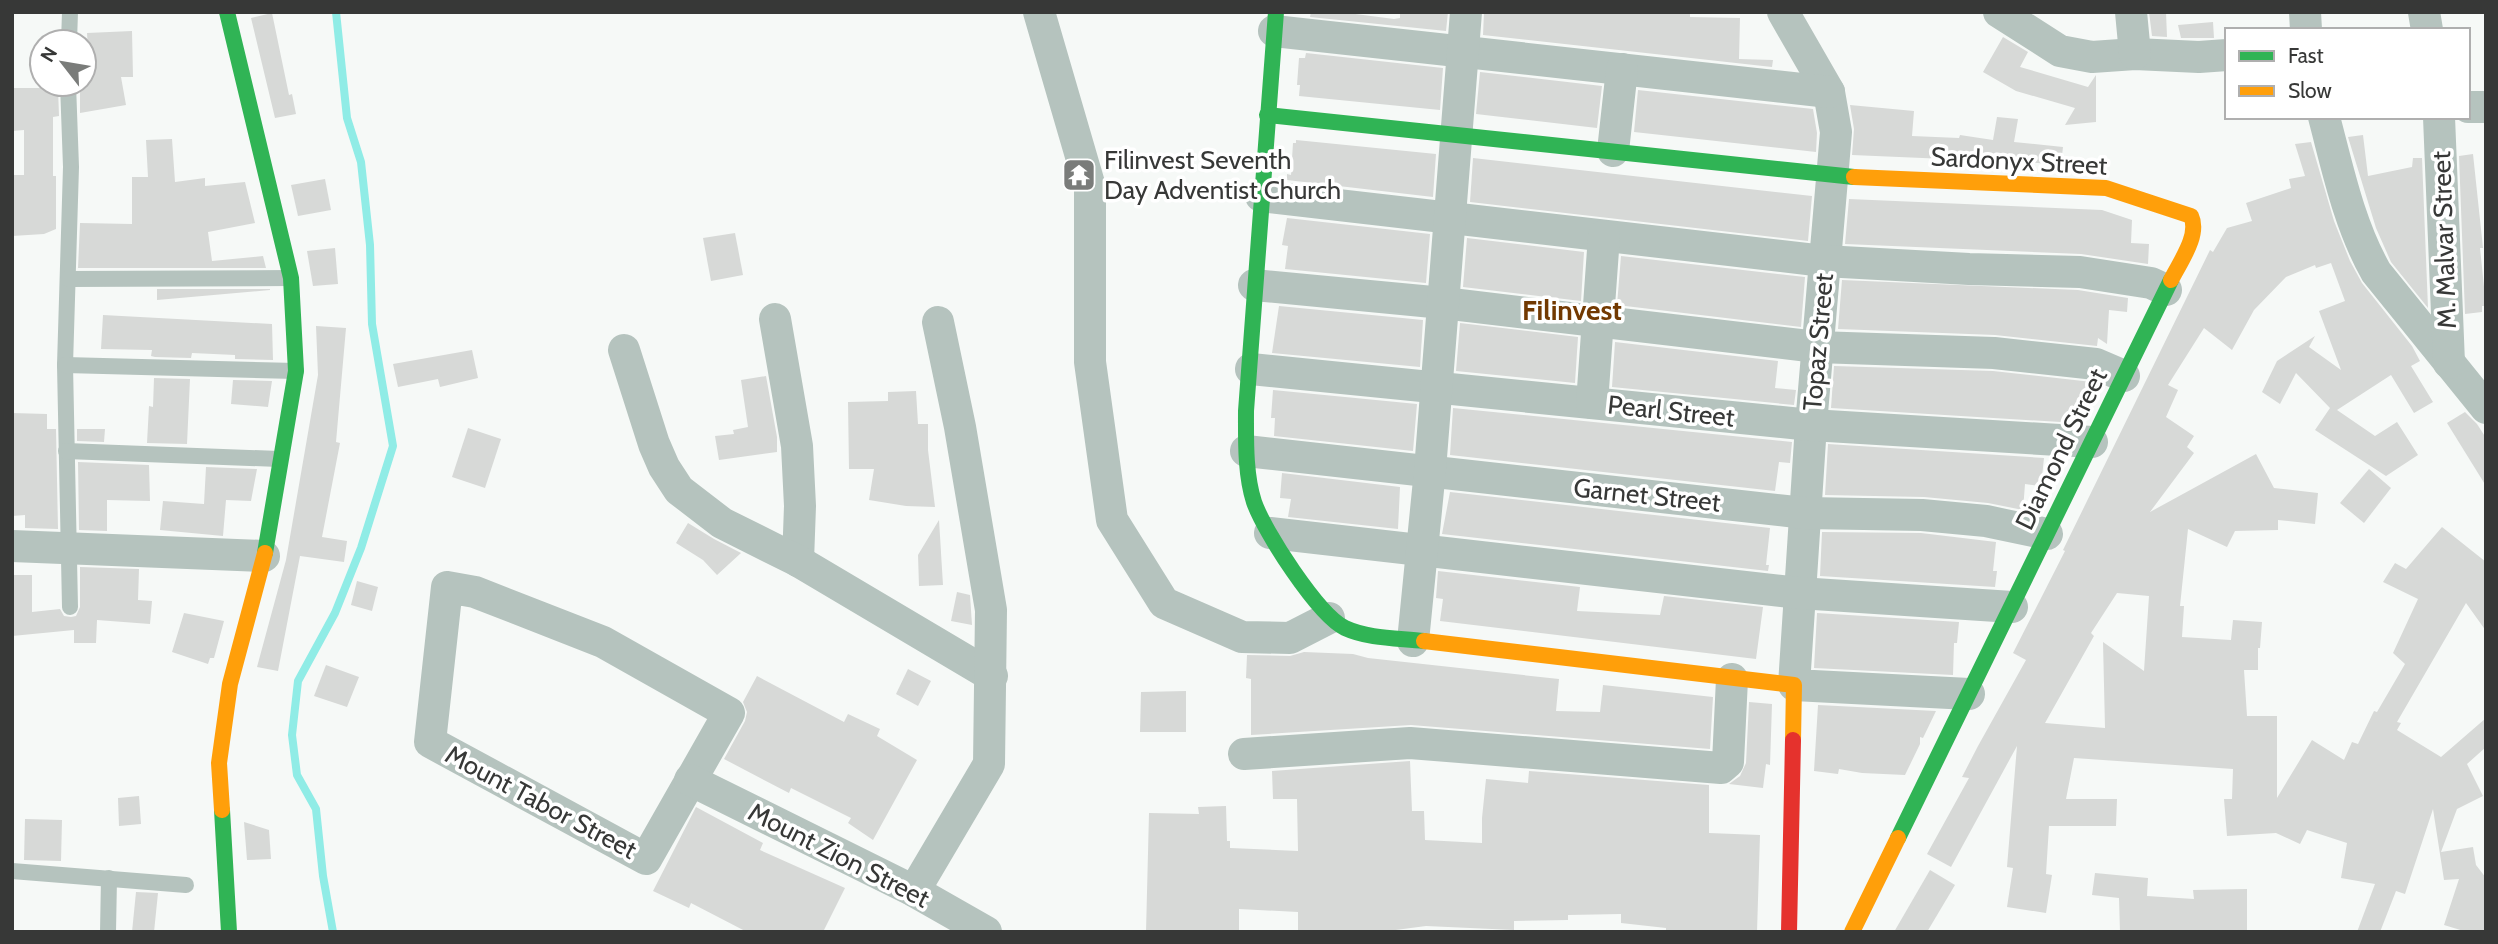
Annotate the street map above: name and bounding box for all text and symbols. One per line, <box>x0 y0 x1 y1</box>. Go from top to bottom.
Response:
north arrow <box>28 28 98 98</box>
legend <box>2225 28 2470 119</box>
text: N <box>36 43 62 66</box>
text: Fast <box>2288 43 2324 68</box>
text: Slow <box>2288 78 2332 103</box>
street label: Sardonyx Street <box>1930 140 2108 182</box>
place label: Filinvest Seventh Day Adventist Church <box>1104 144 1341 206</box>
street label: M. Malvar Street <box>2425 150 2463 329</box>
temple icon: Filinvest Seventh Day Adventist Church <box>1060 156 1098 194</box>
street label: Topaz Street <box>1796 272 1840 412</box>
district label: Filinvest <box>1522 293 1622 327</box>
street label: Diamond Street <box>2008 363 2114 535</box>
street label: Pearl Street <box>1606 388 1736 434</box>
street label: Garnet Street <box>1572 471 1722 519</box>
street label: Mount Tabor Street <box>440 738 642 866</box>
street label: Mount Zion Street <box>743 796 935 914</box>

